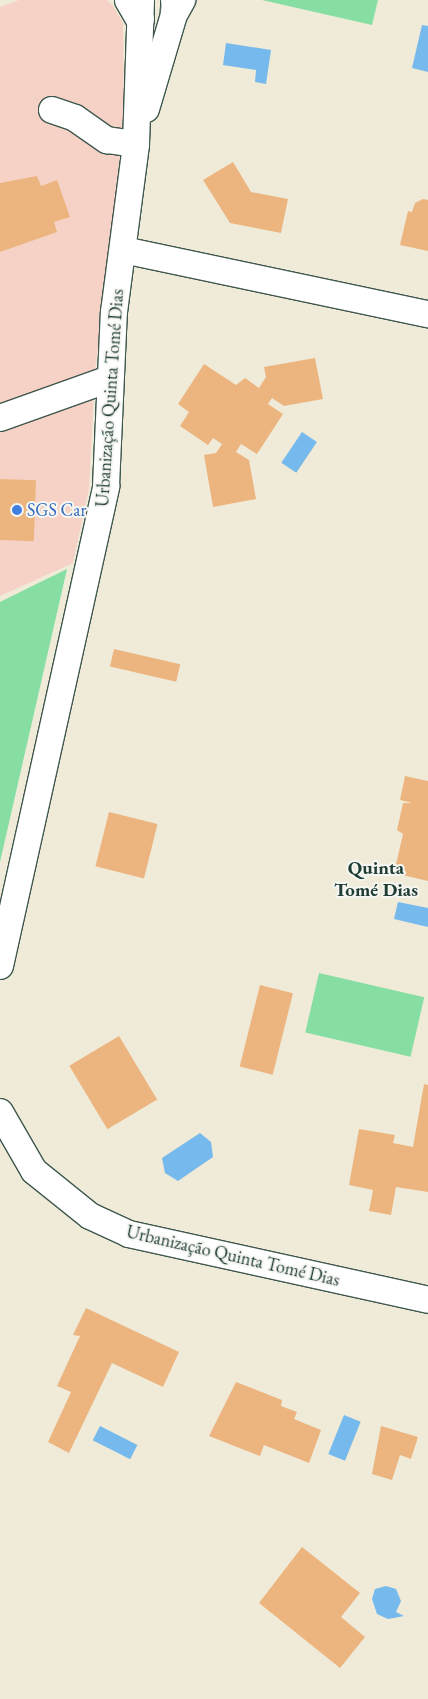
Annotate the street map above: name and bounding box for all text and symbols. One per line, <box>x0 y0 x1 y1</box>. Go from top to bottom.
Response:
street label: Urbanização Quinta Tomé Dias <box>92 288 128 508</box>
place label: SGS Car <box>27 499 86 521</box>
marker: SGS Car <box>11 504 23 516</box>
district label: Quinta Tomé Dias <box>334 857 418 901</box>
street label: Urbanização Quinta Tomé Dias <box>124 1221 342 1291</box>

